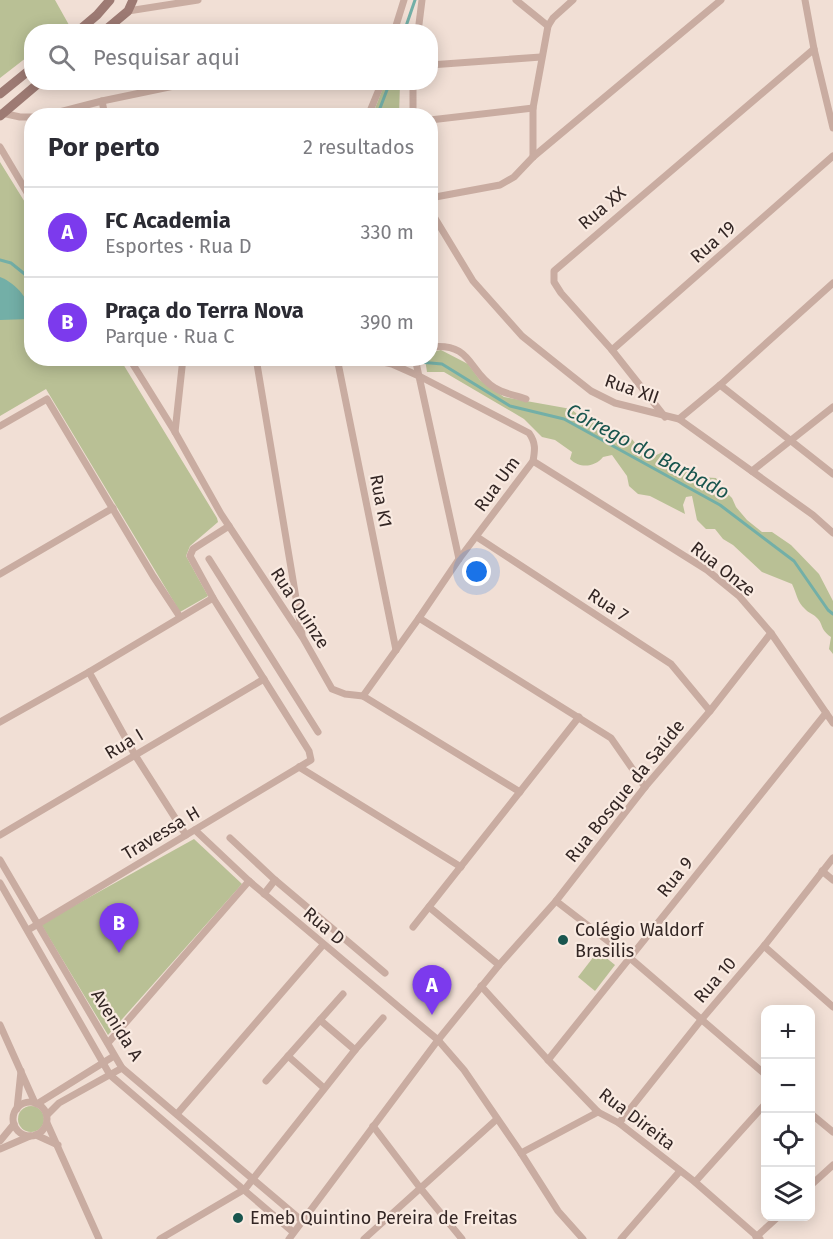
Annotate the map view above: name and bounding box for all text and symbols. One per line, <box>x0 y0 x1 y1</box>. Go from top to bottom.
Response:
search box <box>24 24 438 90</box>
icon: search <box>45 41 78 74</box>
text: Pesquisar aqui <box>93 44 240 71</box>
text: Por perto <box>48 132 160 163</box>
text: 2 resultados <box>303 135 414 159</box>
street label: Rua XX <box>574 182 630 234</box>
text: FC Academia <box>105 207 231 234</box>
street label: Rua 19 <box>686 216 740 268</box>
text: A <box>62 220 73 244</box>
text: 330 m <box>360 220 414 244</box>
text: Esportes · Rua D <box>105 234 252 258</box>
text: Praça do Terra Nova <box>105 297 304 324</box>
text: B <box>61 310 74 334</box>
text: 390 m <box>360 310 414 334</box>
text: Parque · Rua C <box>105 324 235 348</box>
street label: Rua XII <box>602 369 662 409</box>
water label: Córrego do Barbado <box>562 398 734 504</box>
street label: Rua Um <box>470 452 524 516</box>
street label: Rua K1 <box>365 473 397 529</box>
street label: Rua Onze <box>686 537 760 601</box>
your location <box>462 557 491 586</box>
street label: Rua Quinze <box>266 563 334 653</box>
street label: Rua 7 <box>584 584 632 626</box>
street label: Rua Bosque da Saúde <box>561 715 689 867</box>
street label: Rua I <box>101 724 147 764</box>
street label: Travessa H <box>118 801 204 865</box>
street label: Rua 9 <box>652 852 698 902</box>
street label: Rua D <box>299 902 349 950</box>
pin: B <box>100 904 138 953</box>
place label: Colégio Waldorf Brasilis <box>575 919 705 962</box>
marker: Colégio Waldorf Brasilis <box>556 933 570 947</box>
street label: Rua 10 <box>689 952 741 1008</box>
pin: A <box>412 966 452 1015</box>
street label: Avenida A <box>86 985 148 1065</box>
map controls <box>761 1005 815 1221</box>
button: + <box>761 1005 815 1059</box>
button: − <box>761 1059 815 1113</box>
street label: Rua Direita <box>594 1083 680 1155</box>
button: locate <box>761 1113 815 1167</box>
button: layers <box>761 1167 815 1221</box>
place label: Emeb Quintino Pereira de Freitas <box>250 1207 517 1229</box>
marker: Emeb Quintino Pereira de Freitas <box>231 1211 245 1225</box>

